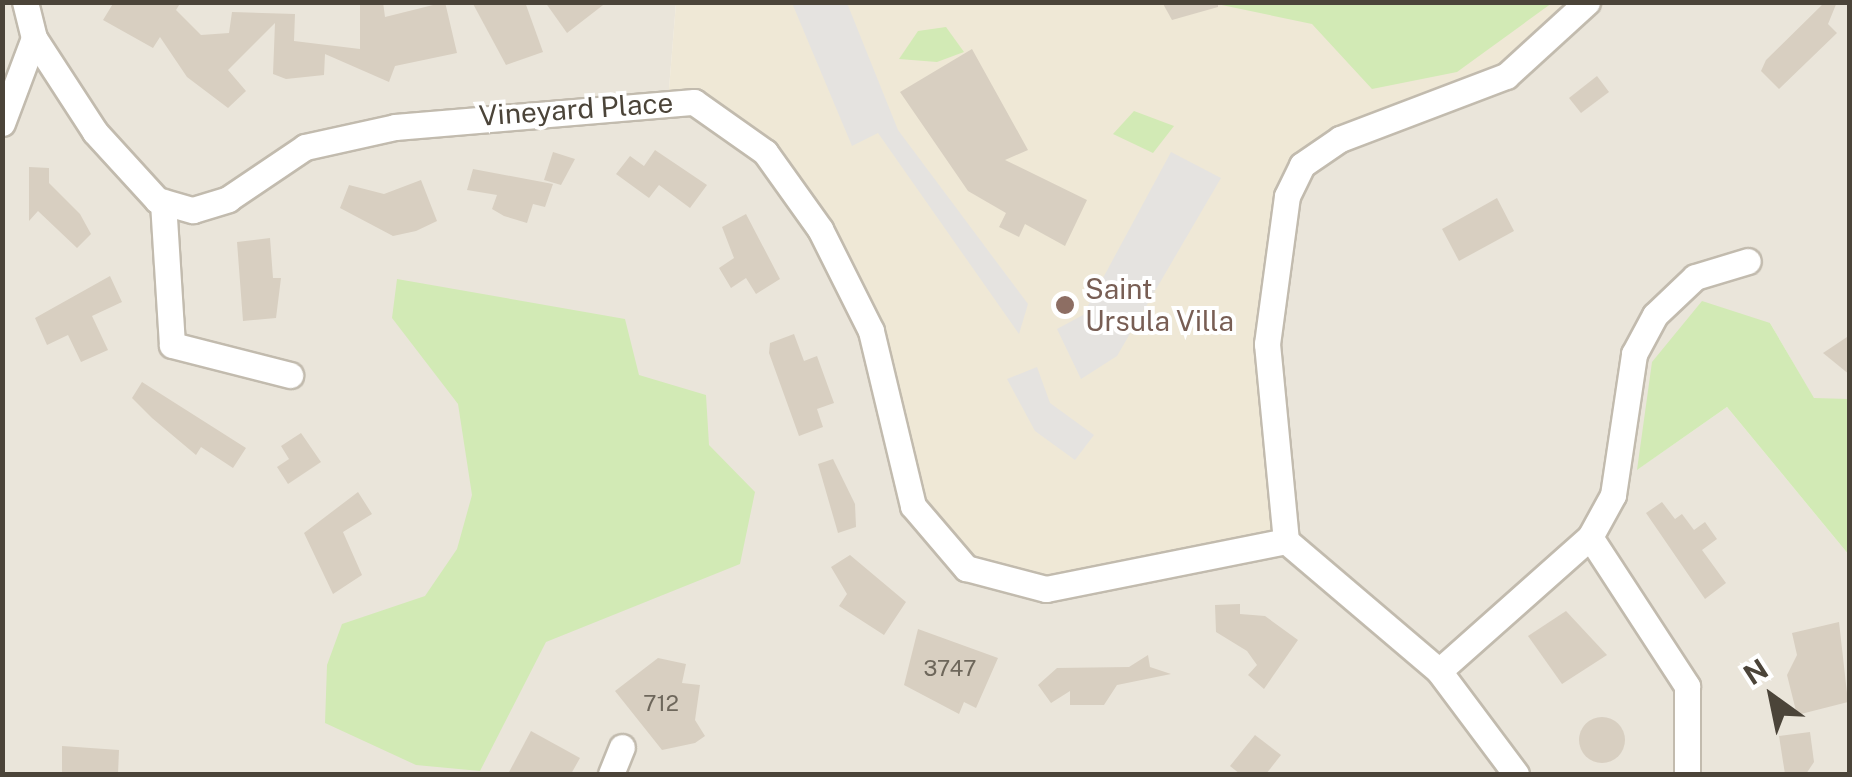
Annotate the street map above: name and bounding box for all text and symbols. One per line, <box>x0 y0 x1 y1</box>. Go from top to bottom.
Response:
street label: Vineyard Place <box>478 85 674 133</box>
place label: Saint Ursula Villa <box>1085 272 1235 338</box>
marker: Saint Ursula Villa <box>1054 294 1076 316</box>
north arrow <box>1722 647 1822 747</box>
text: N <box>1737 652 1774 691</box>
house number: 3747 <box>923 656 977 682</box>
house number: 712 <box>643 691 679 717</box>

